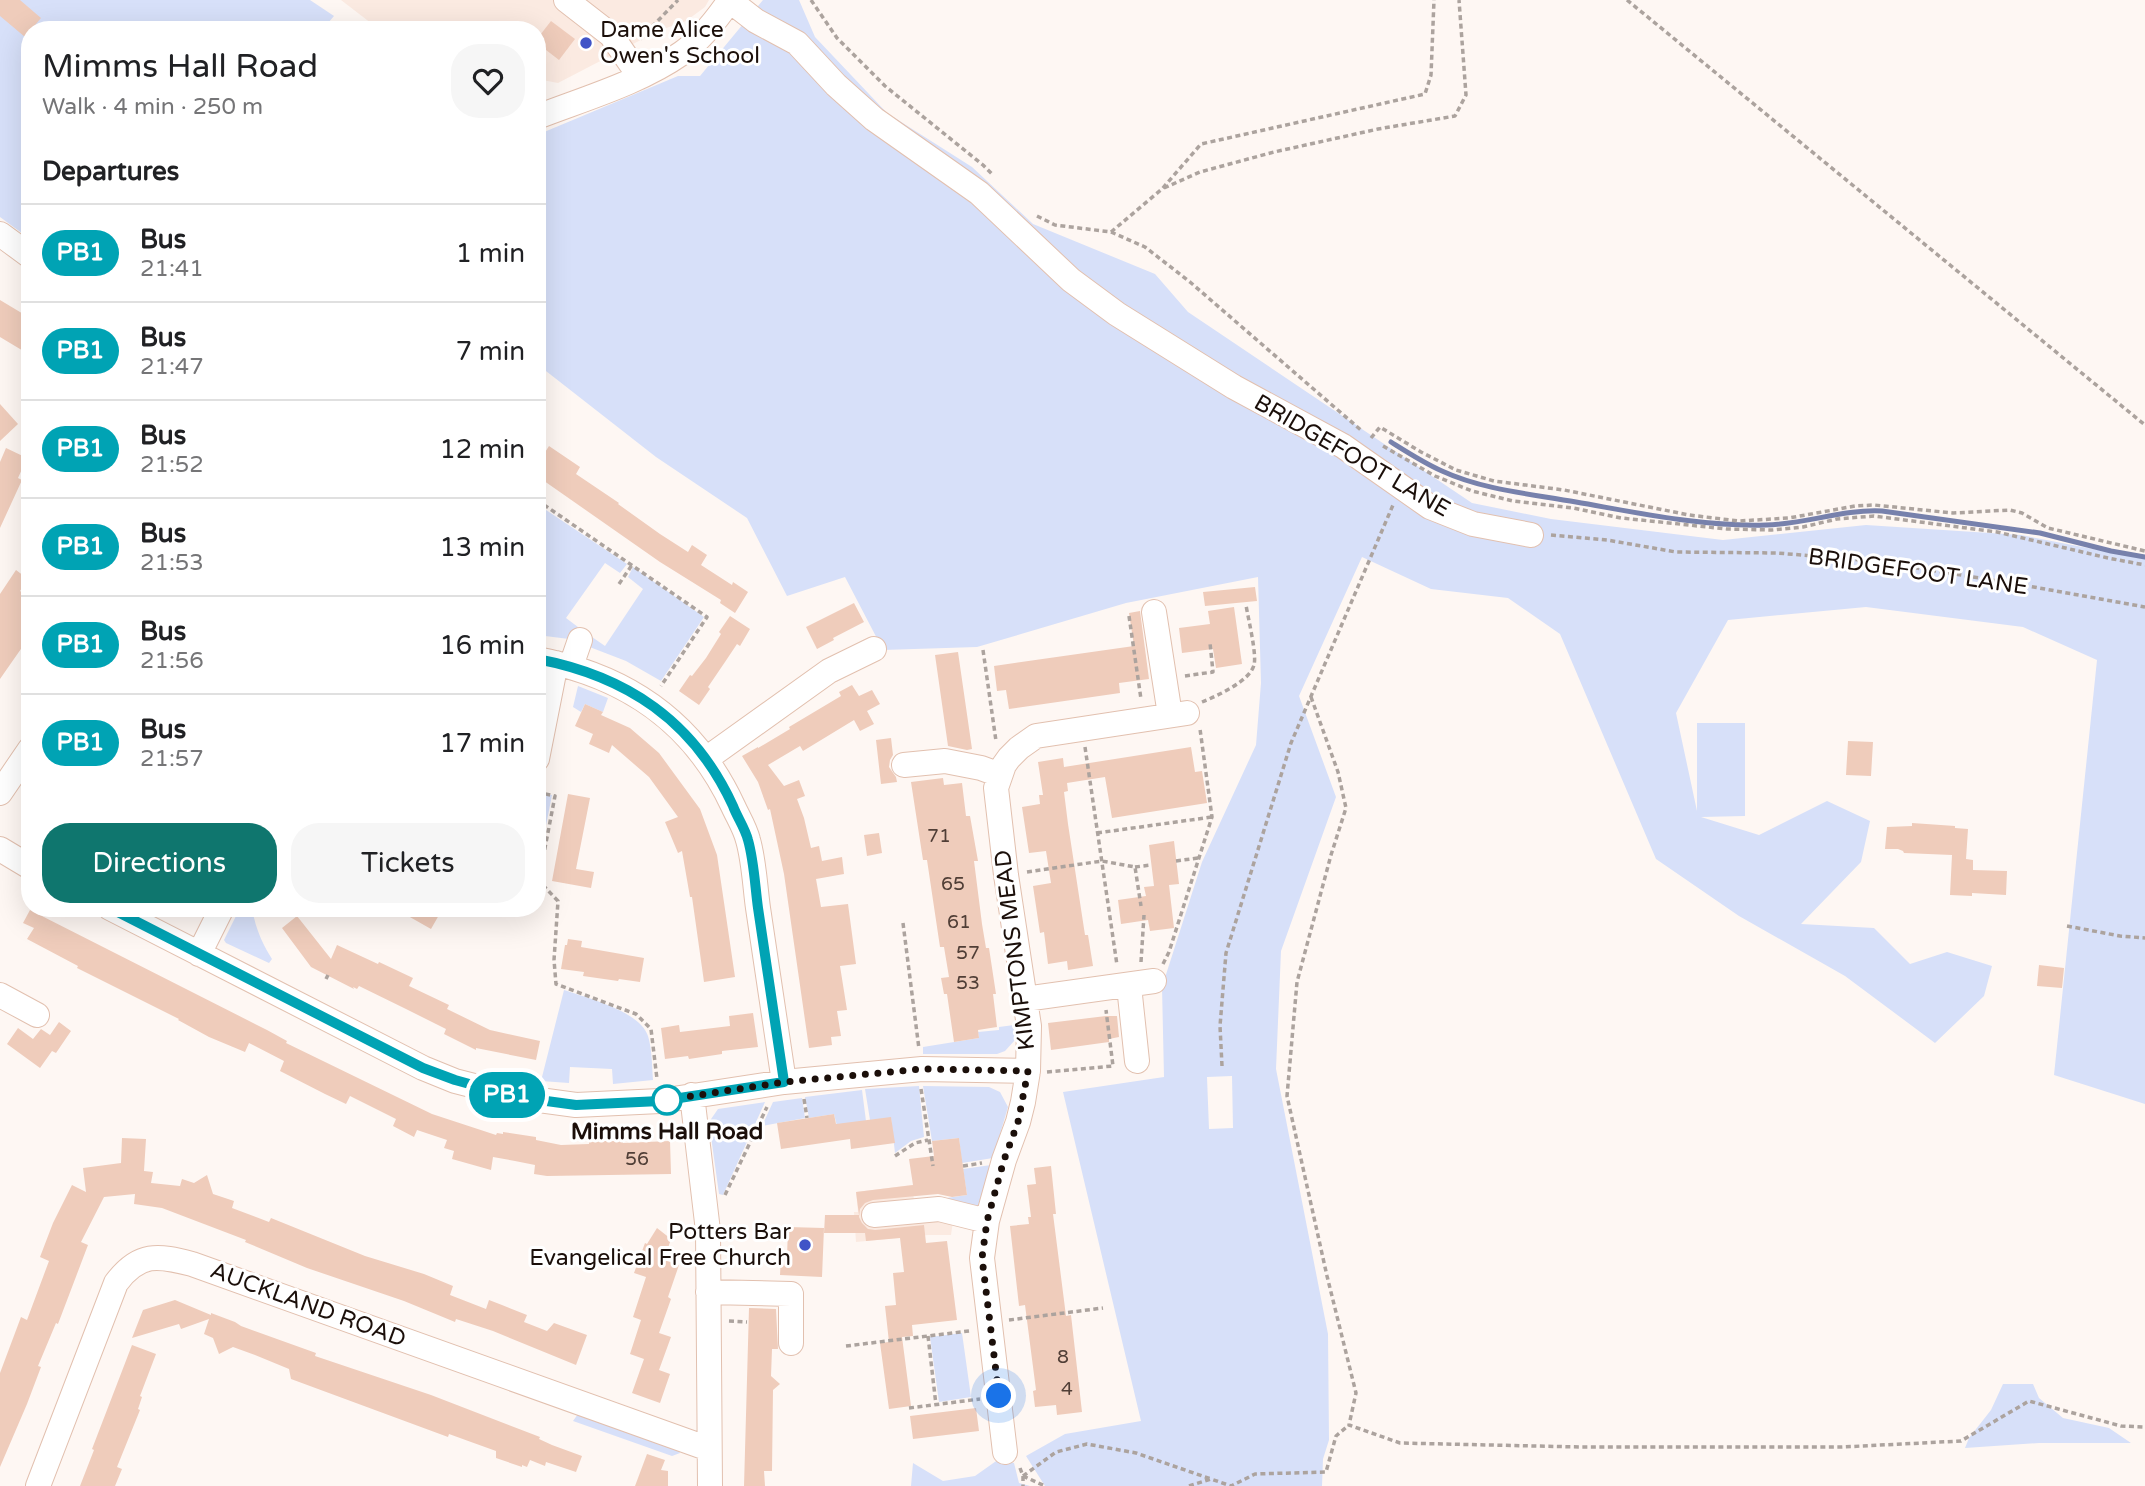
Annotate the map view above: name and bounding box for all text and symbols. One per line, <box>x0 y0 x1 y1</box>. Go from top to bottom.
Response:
place label: Dame Alice Owen's School <box>600 16 760 70</box>
marker: Dame Alice Owen's School <box>578 35 594 51</box>
button: heart <box>451 44 525 118</box>
text: Mimms Hall Road <box>42 47 318 86</box>
text: Walk · 4 min · 250 m <box>42 93 263 121</box>
text: Departures <box>42 156 179 187</box>
text: Bus <box>140 224 186 255</box>
text: PB1 <box>57 238 104 267</box>
text: 1 min <box>456 238 525 269</box>
text: 21:41 <box>140 255 204 283</box>
text: Bus <box>140 322 186 353</box>
text: PB1 <box>57 336 104 365</box>
text: 7 min <box>456 336 525 367</box>
text: 21:47 <box>140 353 204 381</box>
street label: BRIDGEFOOT LANE <box>1249 388 1455 524</box>
text: Bus <box>140 420 186 451</box>
text: PB1 <box>57 434 104 463</box>
text: 12 min <box>439 434 525 465</box>
text: 21:52 <box>140 451 204 479</box>
text: Bus <box>140 518 186 549</box>
text: PB1 <box>57 532 104 561</box>
text: 13 min <box>439 532 525 563</box>
street label: BRIDGEFOOT LANE <box>1806 543 2030 601</box>
text: 21:53 <box>140 549 204 577</box>
text: Bus <box>140 616 186 647</box>
text: PB1 <box>57 630 104 659</box>
text: 16 min <box>439 630 525 661</box>
text: 21:56 <box>140 647 204 675</box>
text: Bus <box>140 714 186 745</box>
text: PB1 <box>57 728 104 757</box>
text: 17 min <box>439 728 525 759</box>
text: 21:57 <box>140 745 204 773</box>
button: Directions <box>42 823 277 903</box>
button: Tickets <box>291 823 525 903</box>
house number: 71 <box>927 825 951 847</box>
street label: KIMPTONS MEAD <box>989 848 1041 1052</box>
house number: 65 <box>941 873 965 895</box>
house number: 61 <box>947 911 971 933</box>
house number: 57 <box>956 942 980 964</box>
house number: 53 <box>956 972 980 994</box>
line badge: PB1 <box>467 1072 547 1118</box>
text: PB1 <box>483 1080 531 1109</box>
marker: Mimms Hall Road <box>652 1085 682 1115</box>
place label: Mimms Hall Road <box>571 1118 763 1146</box>
house number: 56 <box>625 1148 649 1170</box>
place label: Potters Bar Evangelical Free Church <box>529 1218 791 1272</box>
marker: Potters Bar Evangelical Free Church <box>797 1237 813 1253</box>
street label: AUCKLAND ROAD <box>206 1257 410 1353</box>
house number: 8 <box>1057 1346 1069 1368</box>
your location <box>981 1378 1016 1413</box>
house number: 4 <box>1061 1378 1073 1400</box>

